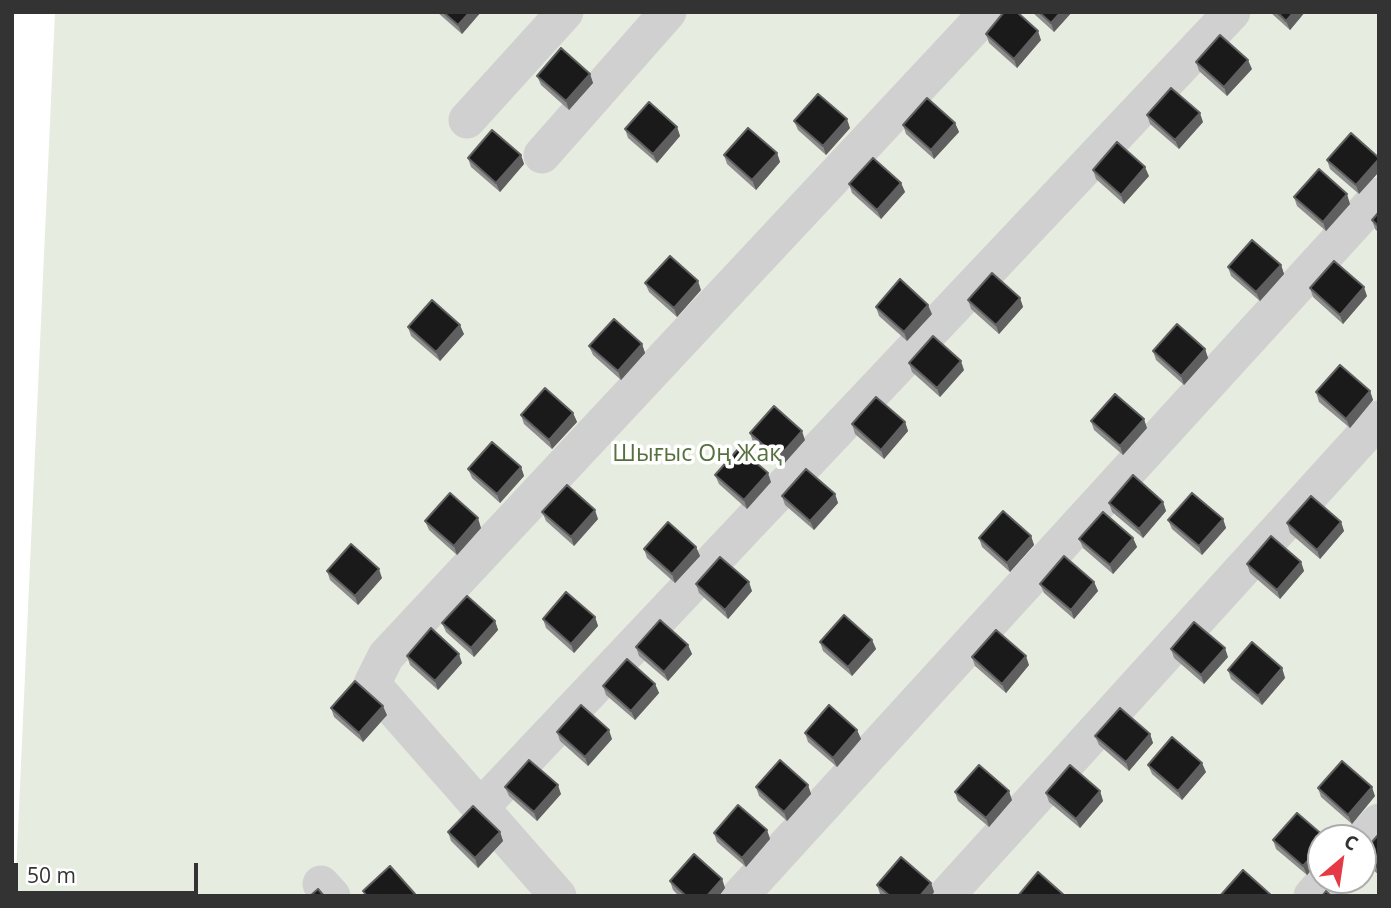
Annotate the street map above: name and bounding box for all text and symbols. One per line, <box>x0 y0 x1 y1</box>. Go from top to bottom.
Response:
park label: Шығыс Оң Жақ <box>612 440 782 468</box>
north arrow <box>1307 824 1377 894</box>
text: С <box>1340 828 1363 857</box>
scale bar <box>18 848 201 892</box>
text: 50 m <box>27 861 76 889</box>

